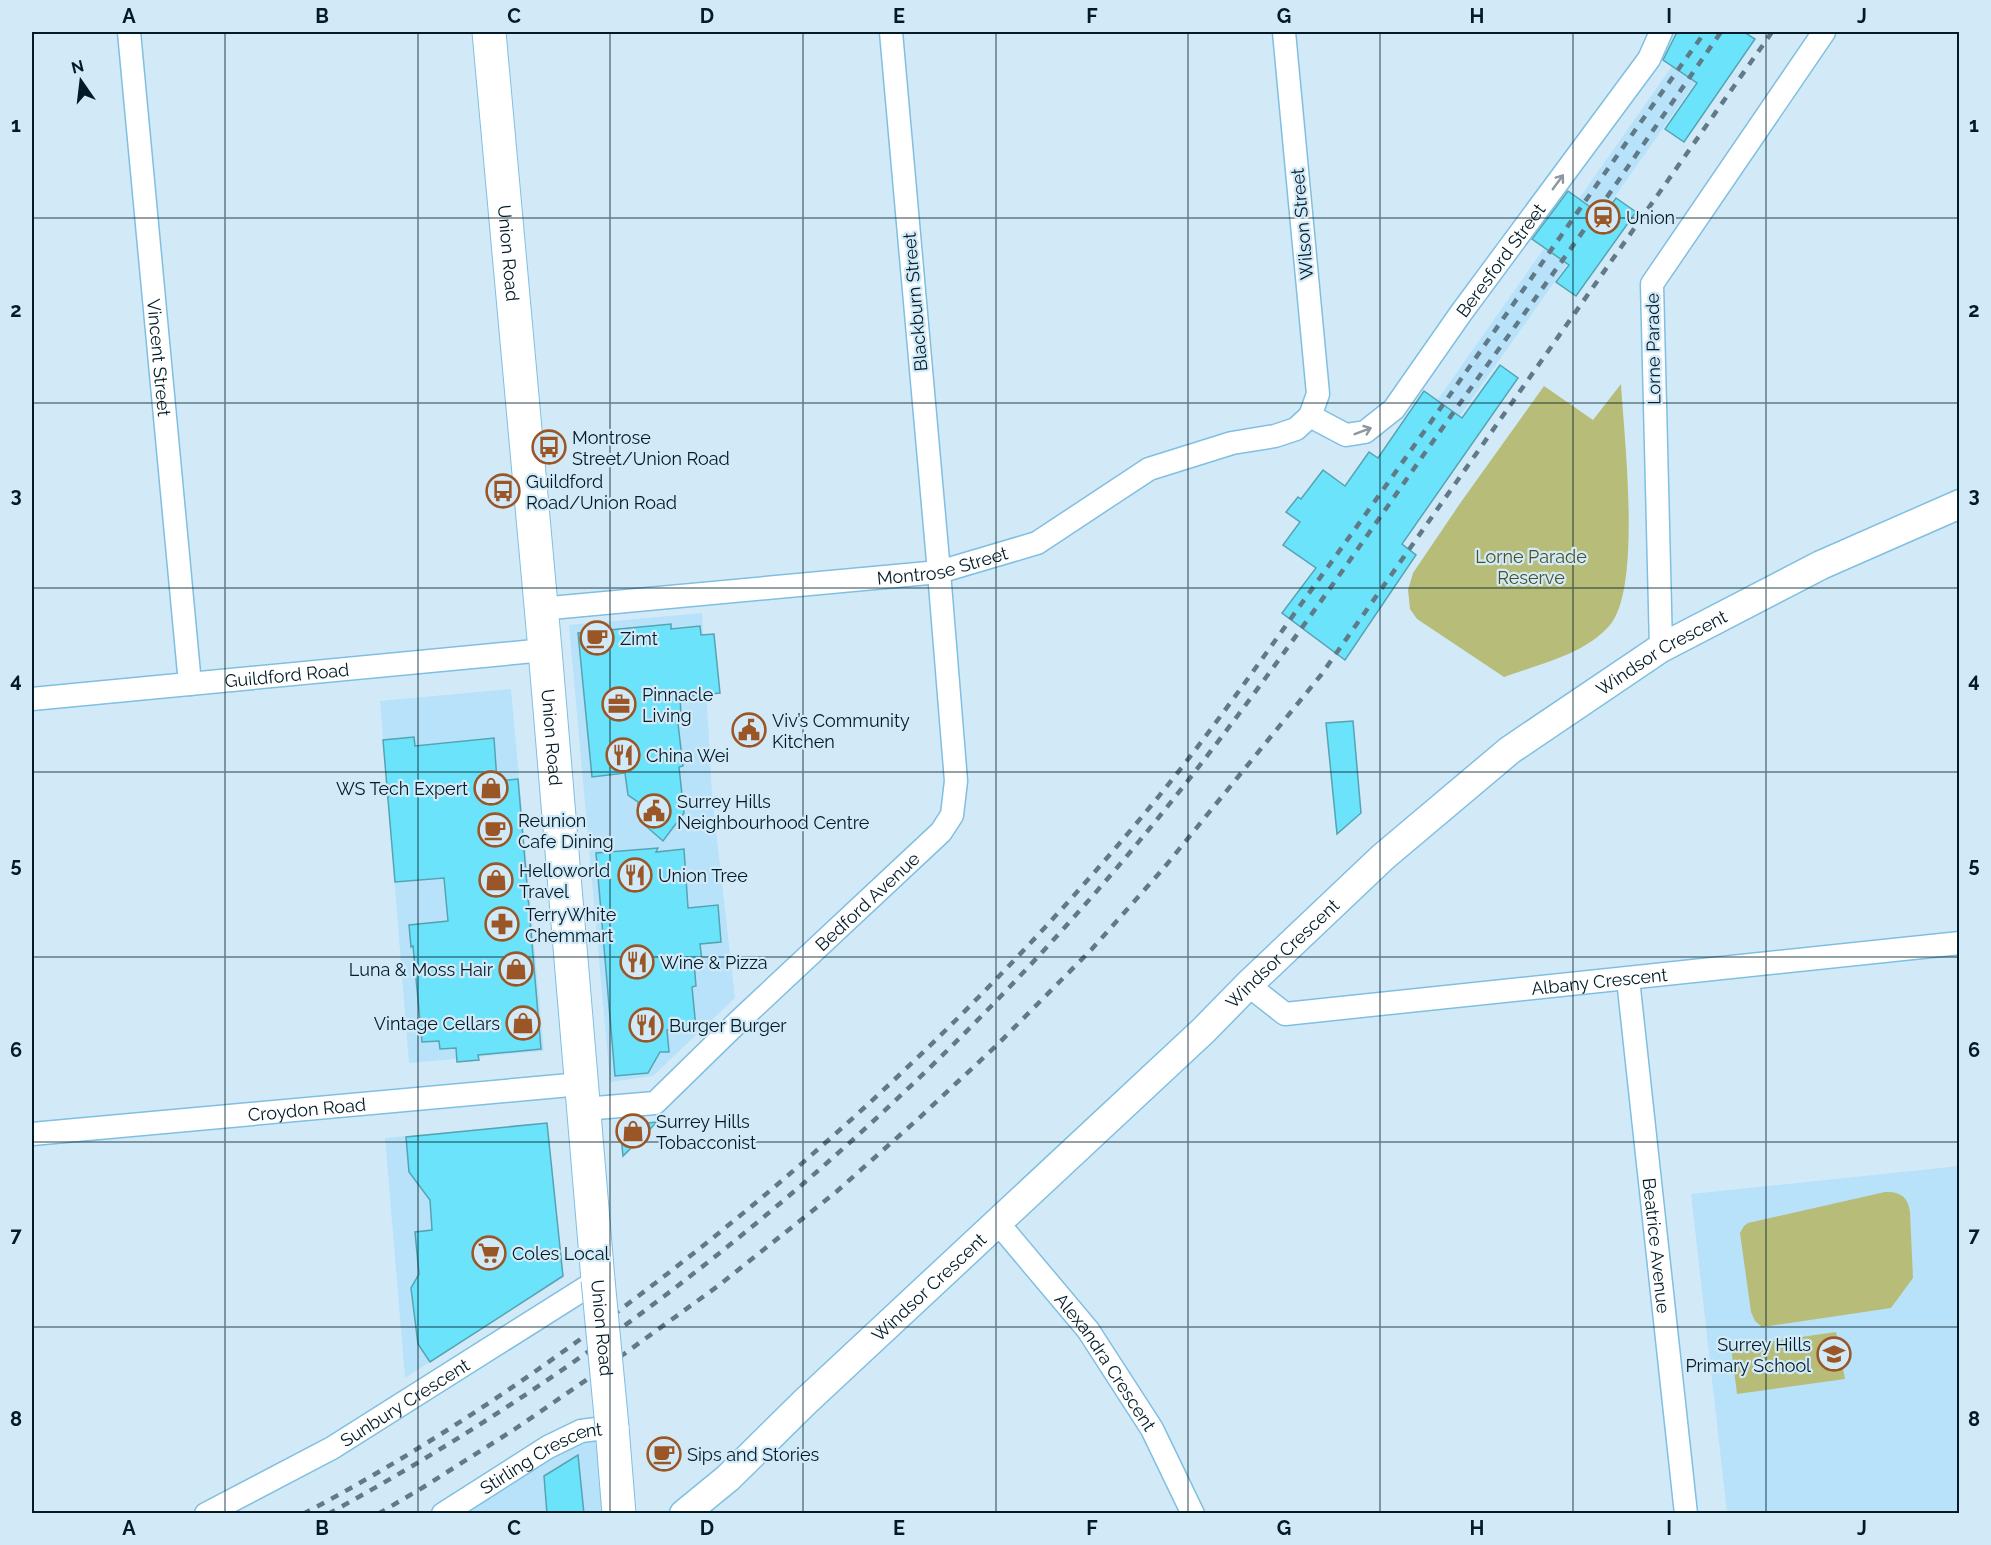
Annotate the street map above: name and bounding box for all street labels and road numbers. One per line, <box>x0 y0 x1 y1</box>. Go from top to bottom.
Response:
street label: Wilson Street <box>1287 167 1317 281</box>
street label: Beresford Street <box>1451 199 1549 321</box>
street label: Union Road <box>494 204 524 302</box>
street label: Blackburn Street <box>898 232 932 372</box>
street label: Lorne Parade <box>1642 293 1664 405</box>
street label: Vincent Street <box>144 298 175 417</box>
street label: Montrose Street <box>876 542 1010 588</box>
street label: Windsor Crescent <box>1592 605 1730 699</box>
street label: Guildford Road <box>224 658 350 691</box>
street label: Union Road <box>538 688 567 786</box>
street label: Bedford Avenue <box>811 847 924 955</box>
street label: Windsor Crescent <box>1221 894 1343 1012</box>
street label: Albany Crescent <box>1530 963 1668 999</box>
street label: Croydon Road <box>247 1093 367 1125</box>
street label: Beatrice Avenue <box>1639 1177 1675 1315</box>
street label: Windsor Crescent <box>867 1228 990 1345</box>
street label: Union Road <box>588 1279 618 1377</box>
street label: Alexandra Crescent <box>1051 1289 1161 1435</box>
street label: Sunbury Crescent <box>336 1354 473 1451</box>
street label: Stirling Crescent <box>476 1418 603 1498</box>

